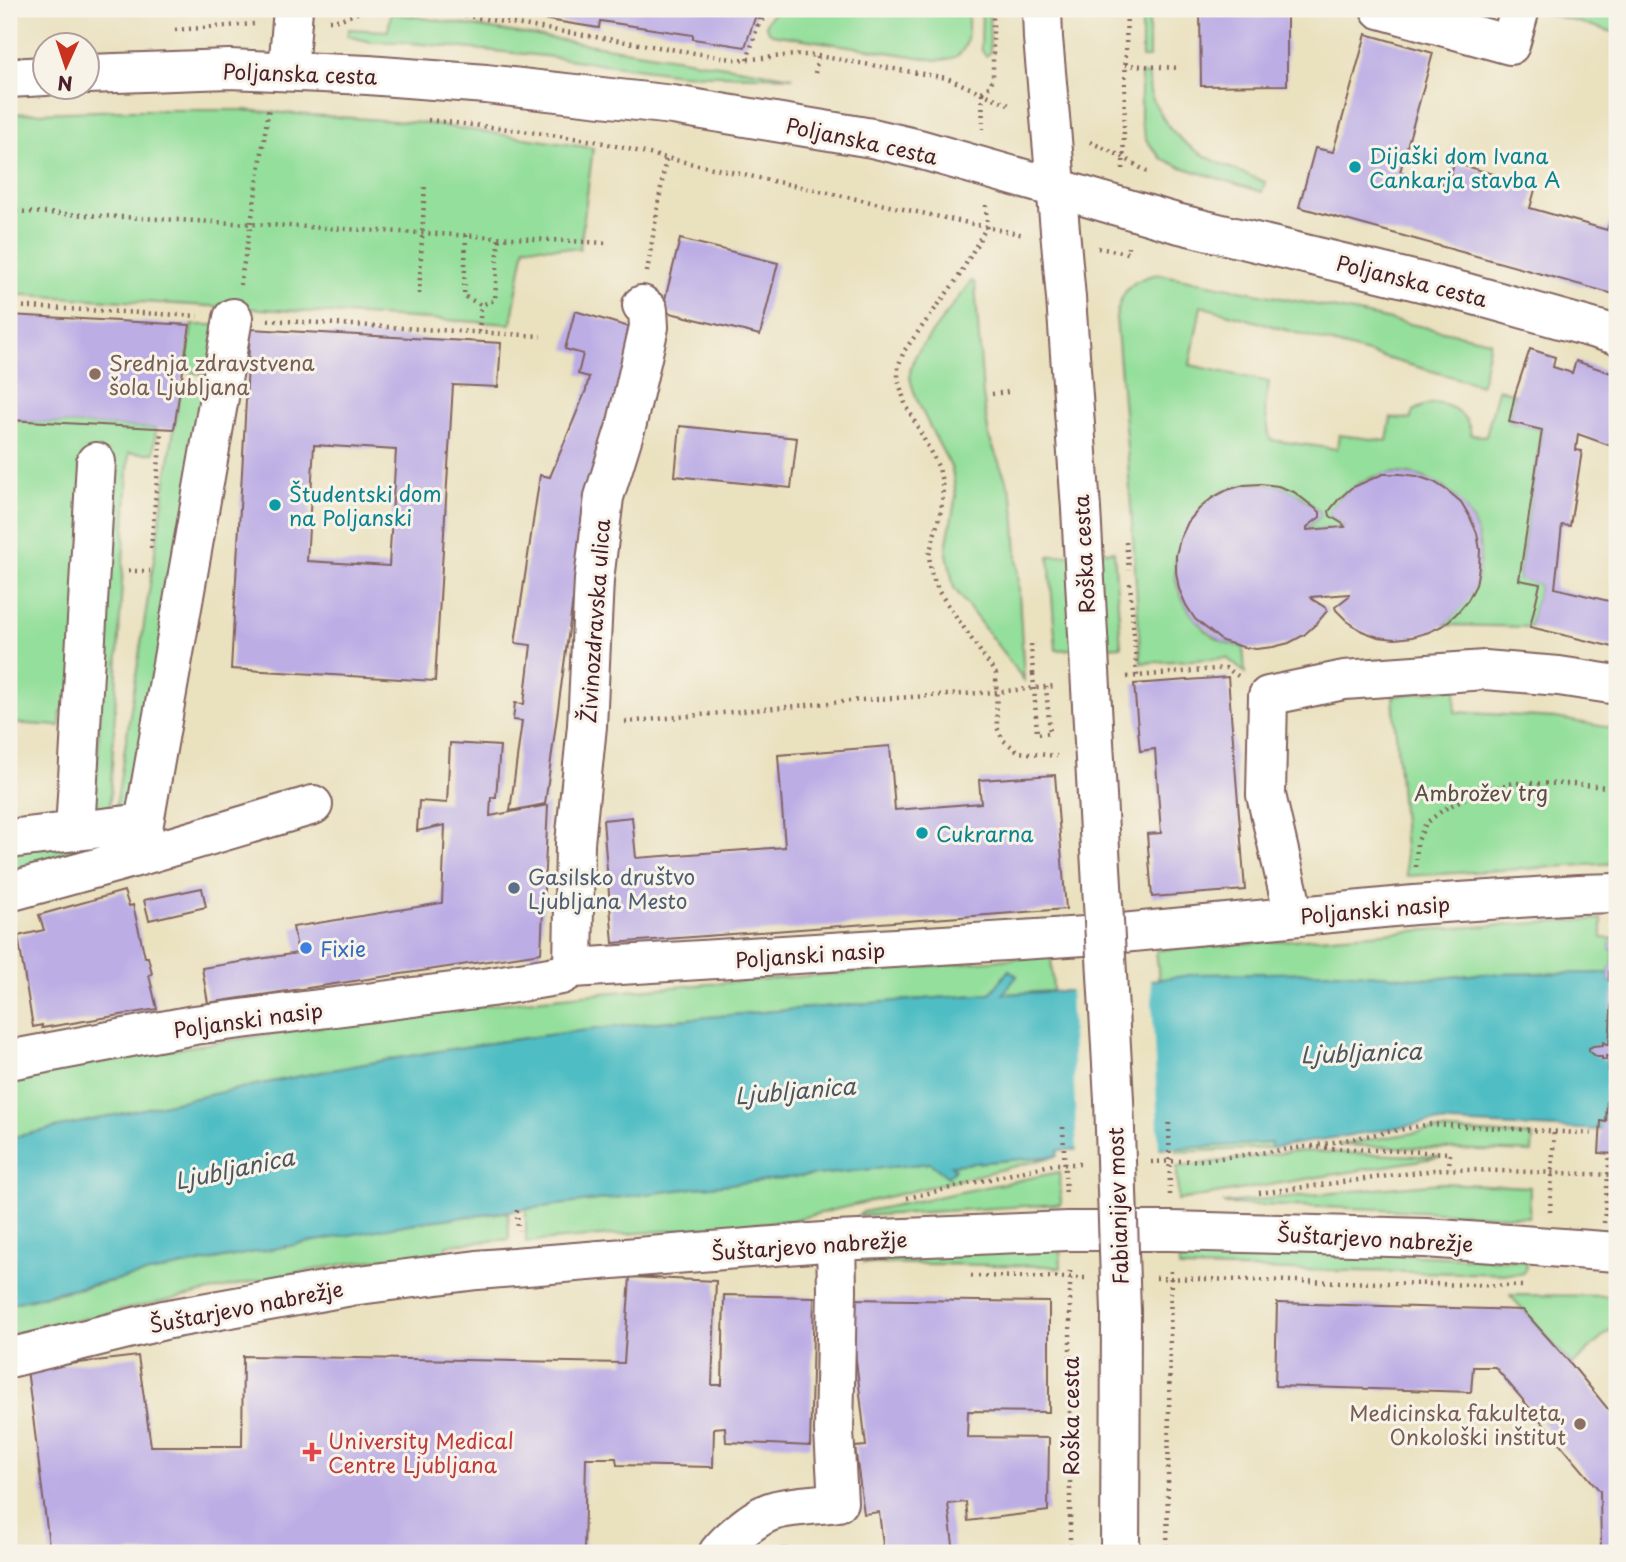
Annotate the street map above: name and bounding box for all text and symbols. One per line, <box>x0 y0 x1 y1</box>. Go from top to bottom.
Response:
north arrow <box>32 32 102 102</box>
street label: Poljanska cesta <box>222 54 378 92</box>
text: N <box>57 70 73 98</box>
street label: Poljanska cesta <box>783 108 941 172</box>
place label: Dijaški dom Ivana Cankarja stavba A <box>1369 139 1560 195</box>
marker: Dijaški dom Ivana Cankarja stavba A <box>1347 159 1363 175</box>
street label: Poljanska cesta <box>1333 246 1491 314</box>
place label: Srednja zdravstvena šola Ljubljana <box>109 346 315 402</box>
marker: Srednja zdravstvena šola Ljubljana <box>87 366 103 382</box>
place label: Študentski dom na Poljanski <box>289 477 442 533</box>
street label: Roška cesta <box>1064 494 1102 614</box>
marker: Študentski dom na Poljanski <box>267 497 283 513</box>
street label: Živinozdravska ulica <box>571 517 617 724</box>
park label: Ambrožev trg <box>1414 776 1548 808</box>
place label: Cukrarna <box>936 817 1034 849</box>
marker: Cukrarna <box>914 825 930 841</box>
place label: Gasilsko društvo Ljubljana Mesto <box>528 860 695 916</box>
marker: Gasilsko društvo Ljubljana Mesto <box>506 880 522 896</box>
street label: Poljanski nasip <box>1299 887 1451 931</box>
place label: Fixie <box>320 932 366 964</box>
street label: Poljanski nasip <box>734 933 886 975</box>
marker: Fixie <box>298 940 314 956</box>
street label: Poljanski nasip <box>171 993 325 1045</box>
water label: Ljubljanica <box>1300 1032 1423 1072</box>
water label: Ljubljanica <box>733 1067 857 1113</box>
street label: Fabianijev most <box>1098 1127 1136 1285</box>
water label: Ljubljanica <box>171 1138 297 1198</box>
street label: Šuštarjevo nabrežje <box>1276 1217 1474 1259</box>
street label: Šuštarjevo nabrežje <box>710 1222 908 1268</box>
street label: Šuštarjevo nabrežje <box>146 1272 346 1340</box>
street label: Roška cesta <box>1054 1357 1086 1475</box>
place label: Medicinska fakulteta, Onkološki inštitut <box>1349 1396 1566 1452</box>
marker: Medicinska fakulteta, Onkološki inštitut <box>1572 1416 1588 1432</box>
place label: University Medical Centre Ljubljana <box>328 1424 514 1480</box>
marker: University Medical Centre Ljubljana <box>302 1442 322 1462</box>

